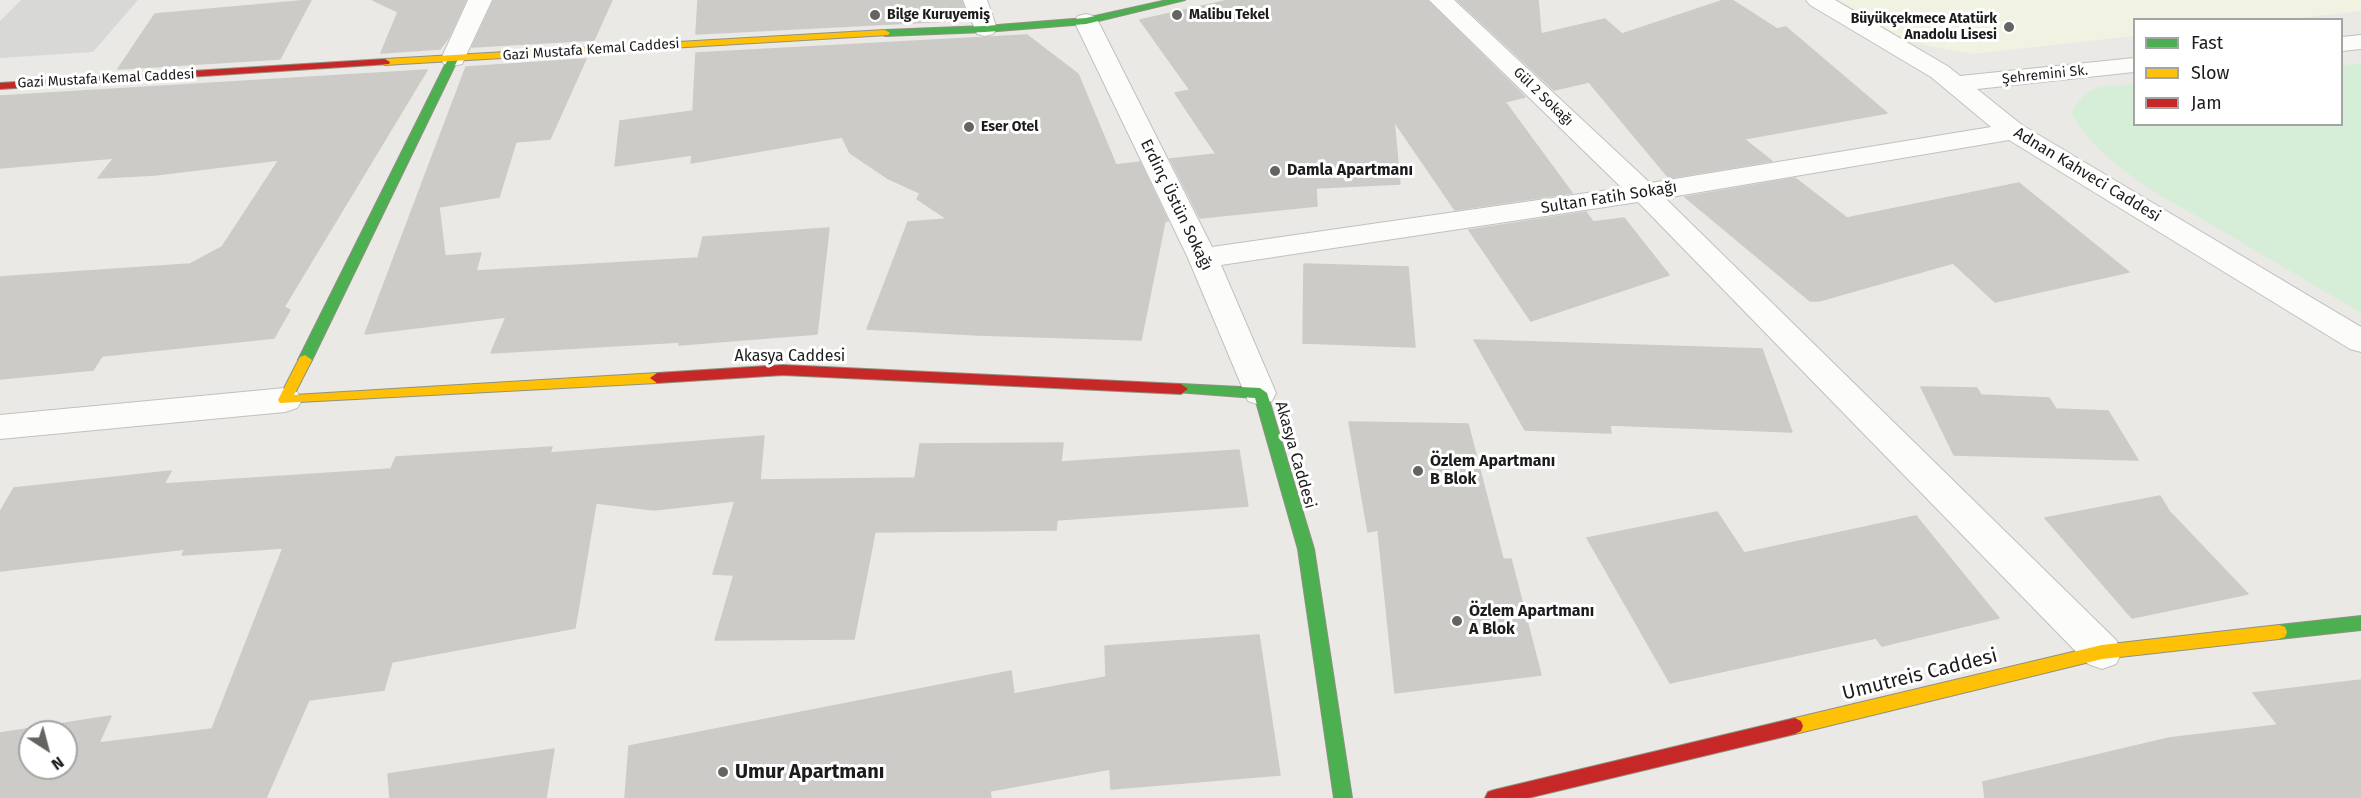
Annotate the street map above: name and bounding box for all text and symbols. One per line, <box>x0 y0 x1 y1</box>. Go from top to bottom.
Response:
place label: Bilge Kuruyemiş <box>887 7 990 23</box>
place label: Malibu Tekel <box>1189 7 1269 23</box>
marker: Bilge Kuruyemiş <box>868 8 882 22</box>
marker: Malibu Tekel <box>1170 8 1184 22</box>
place label: Büyükçekmece Atatürk Anadolu Lisesi <box>1851 11 1997 44</box>
legend <box>2133 18 2343 126</box>
marker: Büyükçekmece Atatürk Anadolu Lisesi <box>2002 20 2016 34</box>
text: Fast <box>2191 32 2223 54</box>
street label: Gazi Mustafa Kemal Caddesi <box>502 35 680 65</box>
street label: Şehremini Sk. <box>2001 62 2089 88</box>
text: Slow <box>2191 62 2229 84</box>
street label: Gül 2 Sokağı <box>1510 64 1576 130</box>
street label: Gazi Mustafa Kemal Caddesi <box>17 66 195 92</box>
text: Jam <box>2191 92 2222 114</box>
place label: Eser Otel <box>981 119 1038 135</box>
marker: Eser Otel <box>962 120 976 134</box>
street label: Adnan Kahveci Caddesi <box>2010 124 2164 226</box>
street label: Erdinç Üstün Sokağı <box>1136 136 1216 274</box>
place label: Damla Apartmanı <box>1287 161 1413 181</box>
marker: Damla Apartmanı <box>1268 164 1282 178</box>
street label: Sultan Fatih Sokağı <box>1540 178 1678 218</box>
street label: Akasya Caddesi <box>735 347 845 367</box>
street label: Akasya Caddesi <box>1271 399 1319 511</box>
place label: Özlem Apartmanı B Blok <box>1430 452 1555 490</box>
marker: Özlem Apartmanı B Blok <box>1411 464 1425 478</box>
place label: Özlem Apartmanı A Blok <box>1469 602 1594 640</box>
marker: Özlem Apartmanı A Blok <box>1450 614 1464 628</box>
street label: Umutreis Caddesi <box>1840 644 2000 706</box>
north arrow <box>18 720 78 780</box>
text: N <box>48 753 68 774</box>
place label: Umur Apartmanı <box>735 760 884 784</box>
marker: Umur Apartmanı <box>716 765 730 779</box>

